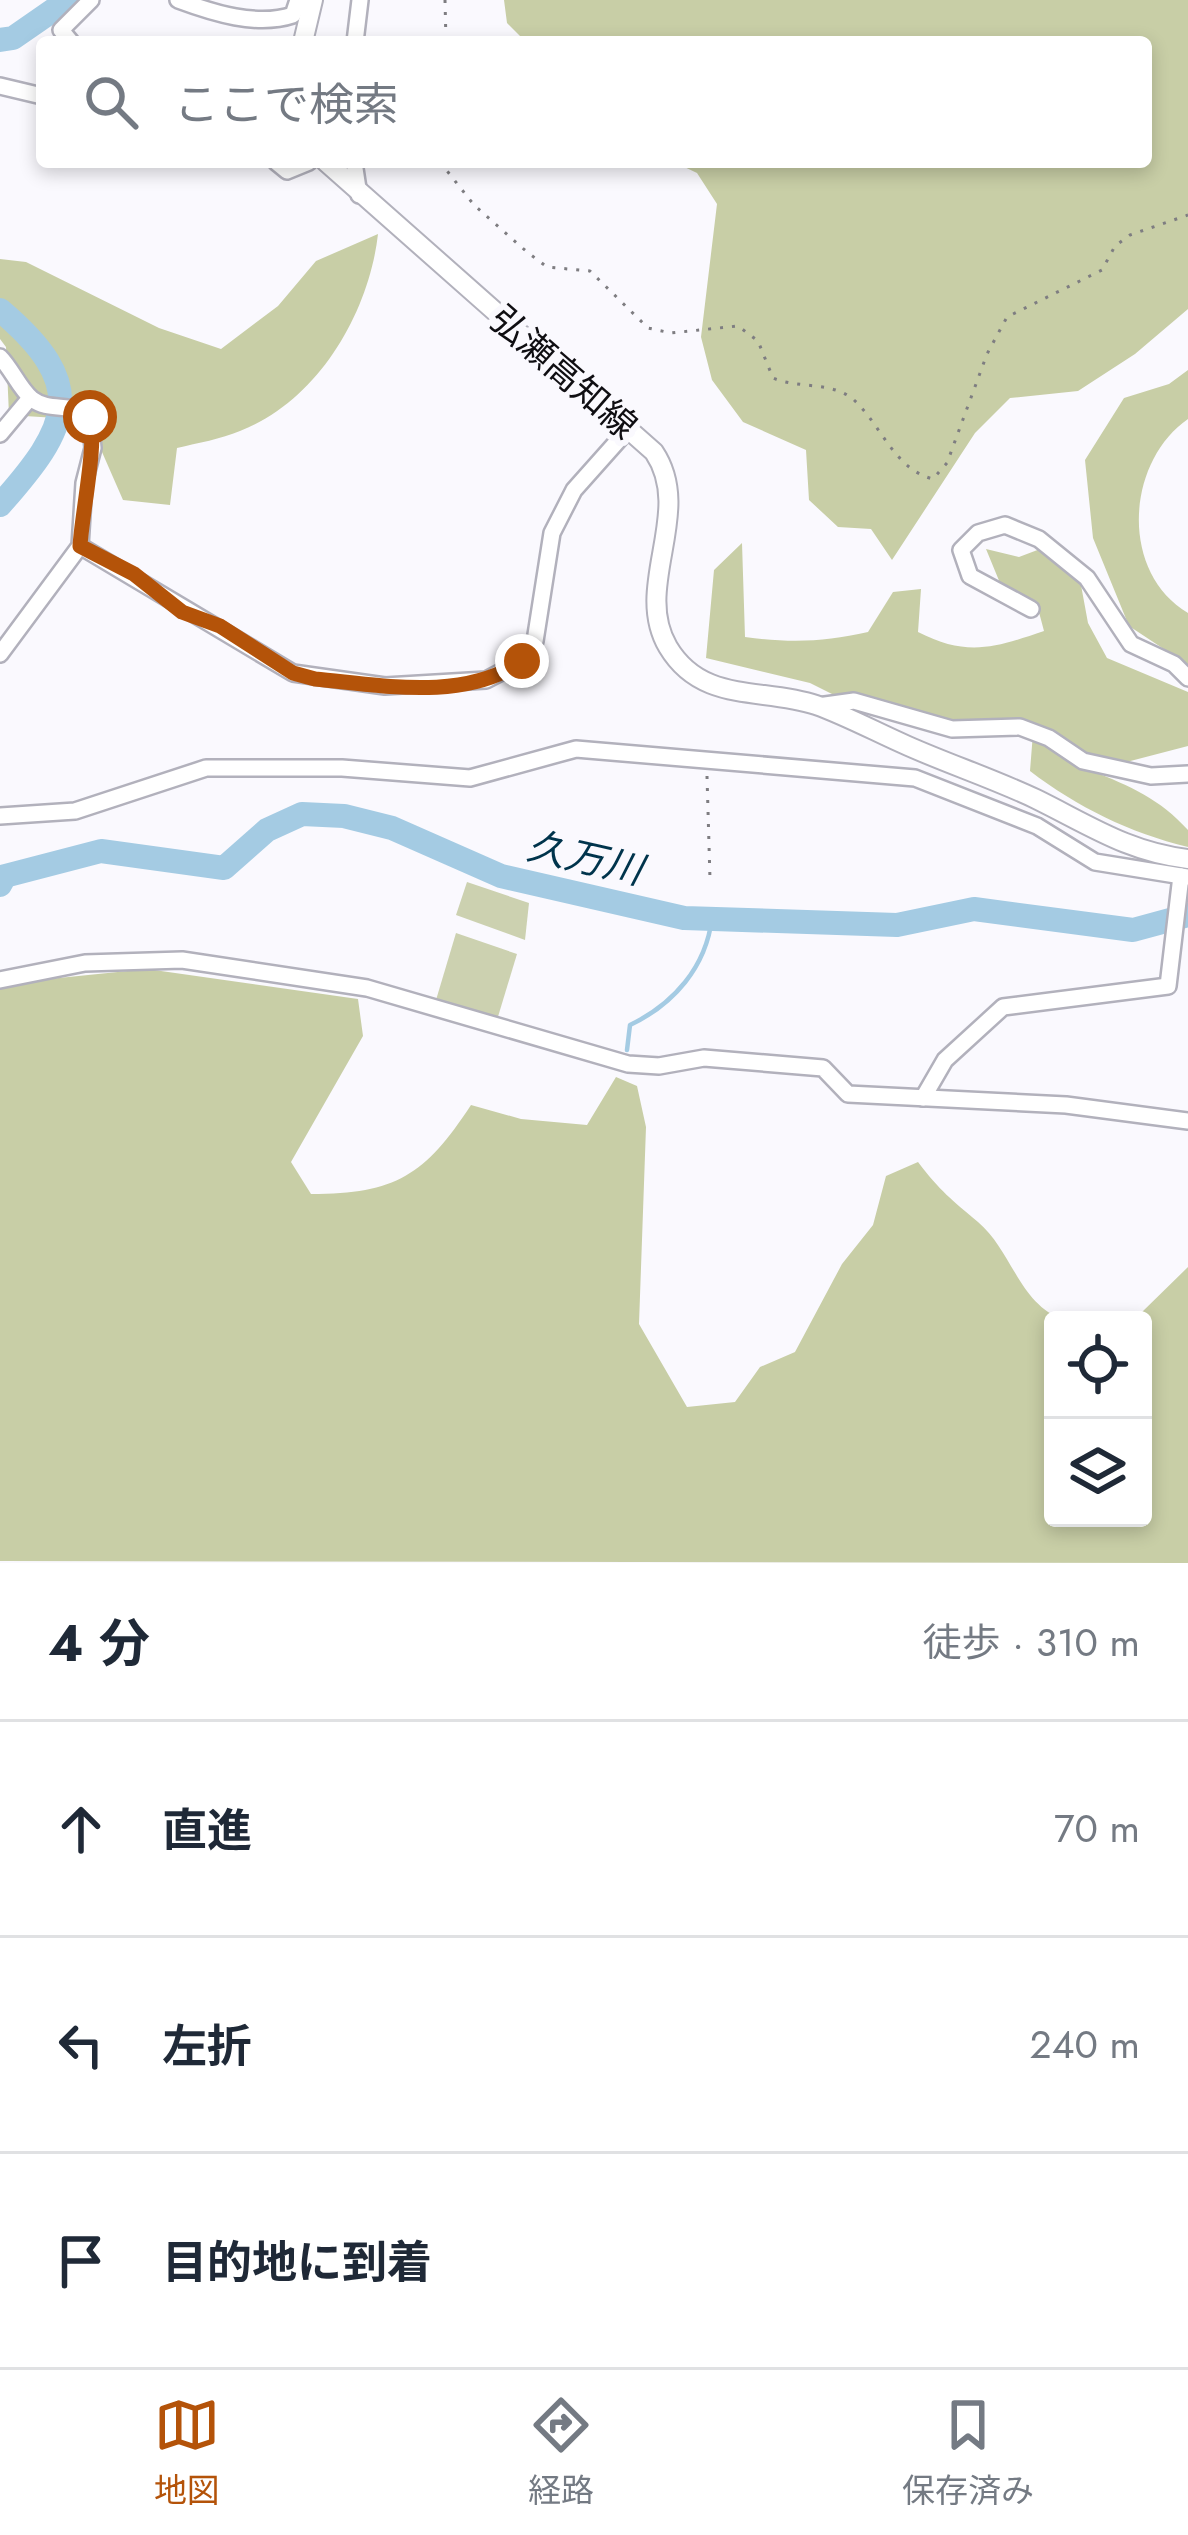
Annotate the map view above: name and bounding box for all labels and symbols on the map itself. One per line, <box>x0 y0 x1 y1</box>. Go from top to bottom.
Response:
street label: 弘瀬高知線 <box>479 293 649 451</box>
route start <box>63 390 117 444</box>
route end <box>495 634 549 688</box>
water label: 久万川 <box>522 817 652 900</box>

